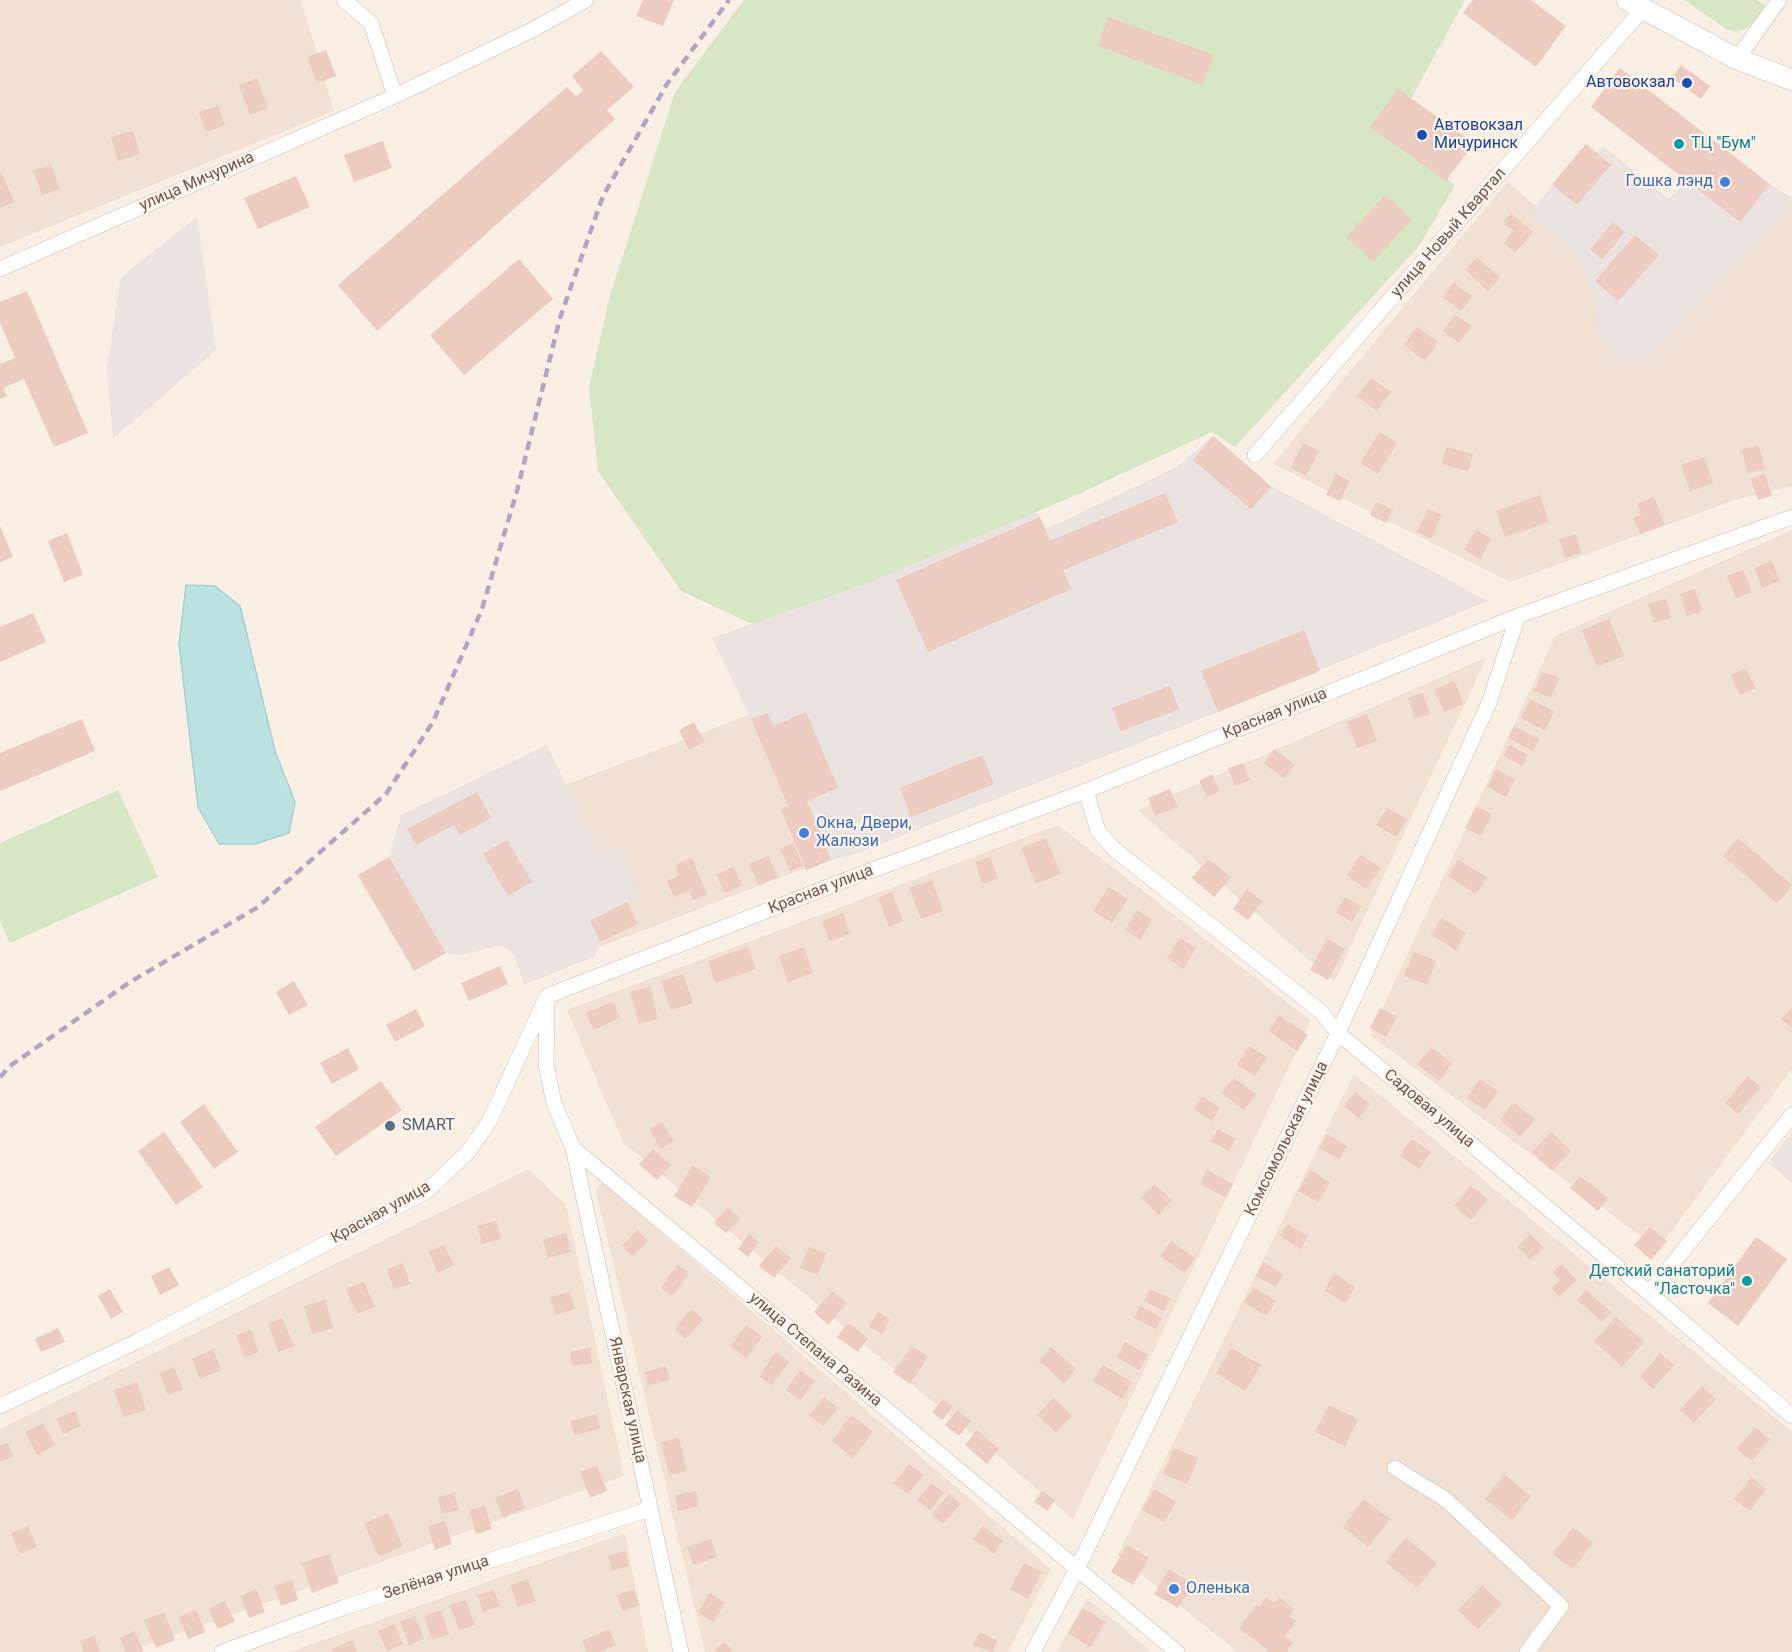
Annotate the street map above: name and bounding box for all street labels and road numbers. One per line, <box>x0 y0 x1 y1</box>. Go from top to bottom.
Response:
street label: улица Мичурина <box>137 148 257 216</box>
street label: улица Новый Квартал <box>1388 164 1510 302</box>
street label: Красная улица <box>1220 684 1330 744</box>
street label: Красная улица <box>766 861 876 919</box>
street label: Комсомольская улица <box>1241 1058 1333 1220</box>
street label: Садовая улица <box>1380 1066 1478 1152</box>
street label: Красная улица <box>328 1178 434 1248</box>
street label: улица Степана Разина <box>745 1289 885 1411</box>
street label: Январская улица <box>604 1335 650 1465</box>
street label: Зелёная улица <box>381 1552 491 1604</box>

